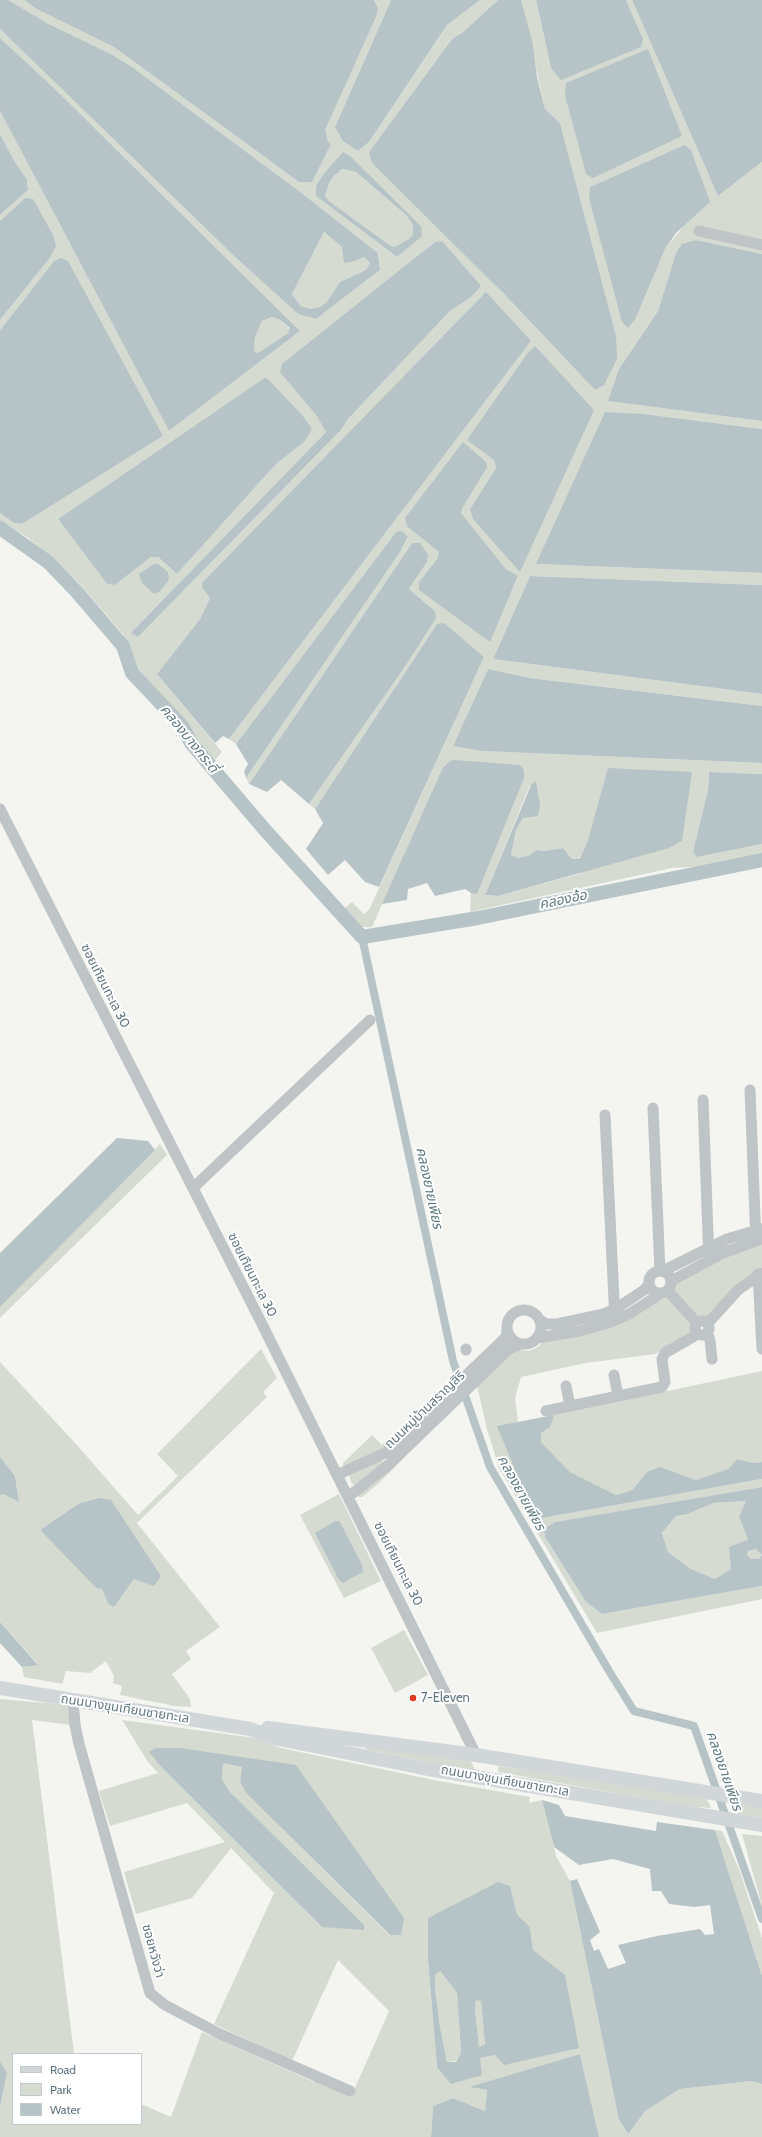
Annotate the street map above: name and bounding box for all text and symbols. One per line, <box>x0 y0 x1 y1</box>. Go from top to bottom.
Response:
water label: คลองบางกระดี่ <box>157 702 221 776</box>
water label: คลองอ้อ <box>538 887 588 913</box>
street label: ซอยเทียนทะเล 30 <box>77 941 133 1031</box>
water label: คลองยายเพียร <box>412 1146 446 1230</box>
street label: ซอยเทียนทะเล 30 <box>224 1230 280 1320</box>
street label: ถนนหมู่บ้านสราญสิริ <box>382 1368 468 1452</box>
water label: คลองยายเพียร <box>493 1453 549 1533</box>
street label: ซอยเทียนทะเล 30 <box>370 1519 426 1609</box>
place label: 7-Eleven <box>421 1690 470 1706</box>
street label: ถนนบางขุนเทียนชายทะเล <box>60 1691 190 1727</box>
marker: 7-Eleven <box>408 1693 418 1703</box>
water label: คลองยายเพียร <box>703 1729 745 1813</box>
street label: ถนนบางขุนเทียนชายทะเล <box>440 1762 570 1800</box>
street label: ซอยหวังว่า <box>138 1922 168 1980</box>
legend <box>12 2053 142 2125</box>
text: Road <box>50 2062 76 2077</box>
text: Park <box>50 2082 72 2097</box>
text: Water <box>50 2102 80 2117</box>

